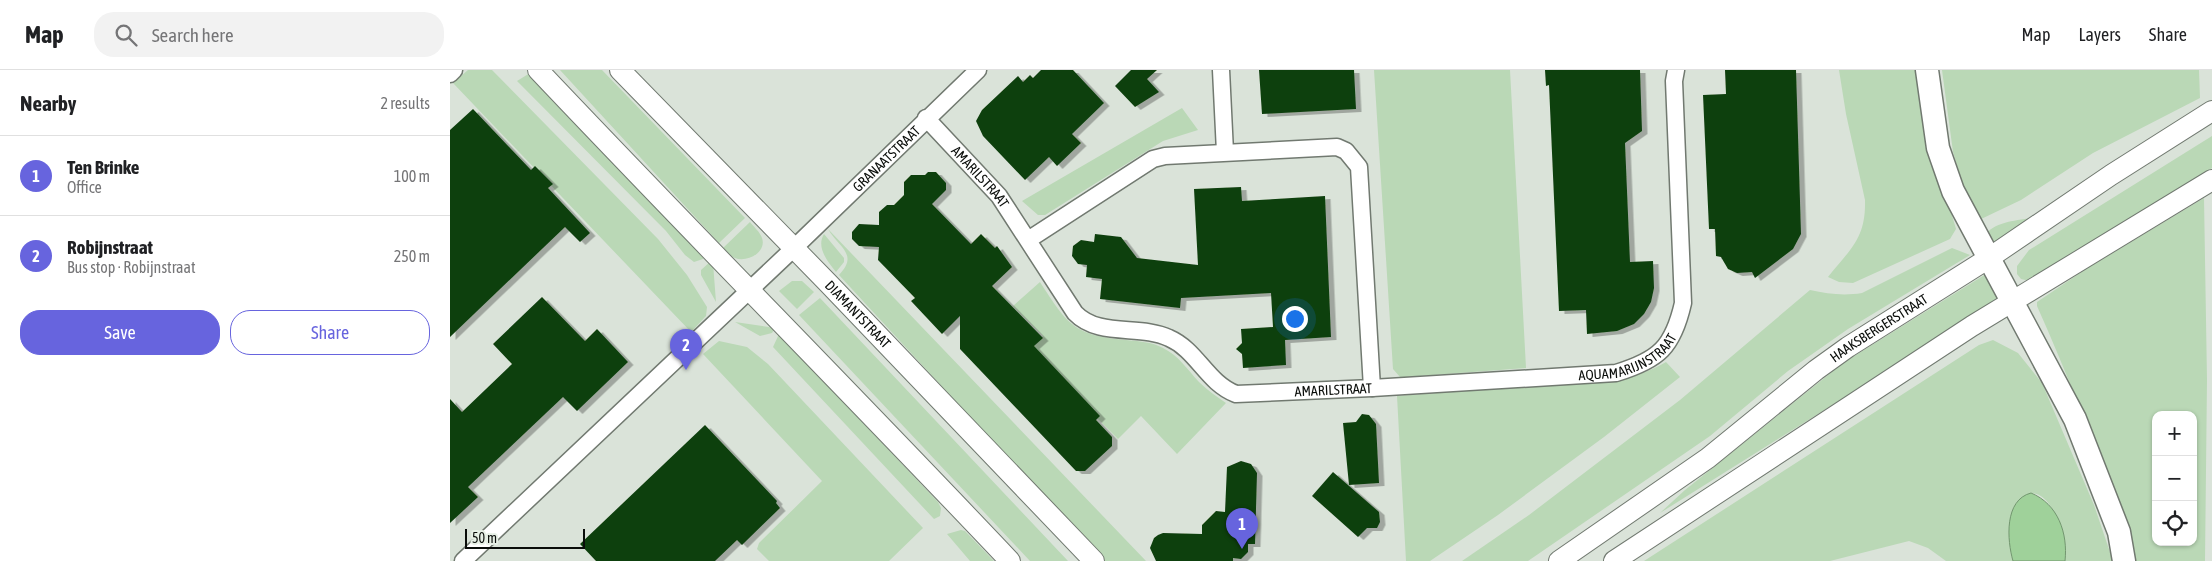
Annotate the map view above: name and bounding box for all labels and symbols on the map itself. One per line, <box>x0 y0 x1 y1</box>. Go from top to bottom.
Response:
street label: GRANAATSTRAAT <box>849 123 923 195</box>
street label: AMARILSTRAAT <box>948 143 1012 210</box>
street label: DIAMANTSTRAAT <box>822 277 894 351</box>
street label: HAAKSBERGERSTRAAT <box>1827 291 1931 365</box>
your location <box>1282 306 1308 332</box>
pin: 2 <box>670 329 702 370</box>
street label: AQUAMARIJNSTRAAT <box>1578 331 1680 383</box>
street label: AMARILSTRAAT <box>1294 380 1372 399</box>
pin: 1 <box>1226 508 1258 549</box>
scale bar <box>465 526 585 549</box>

